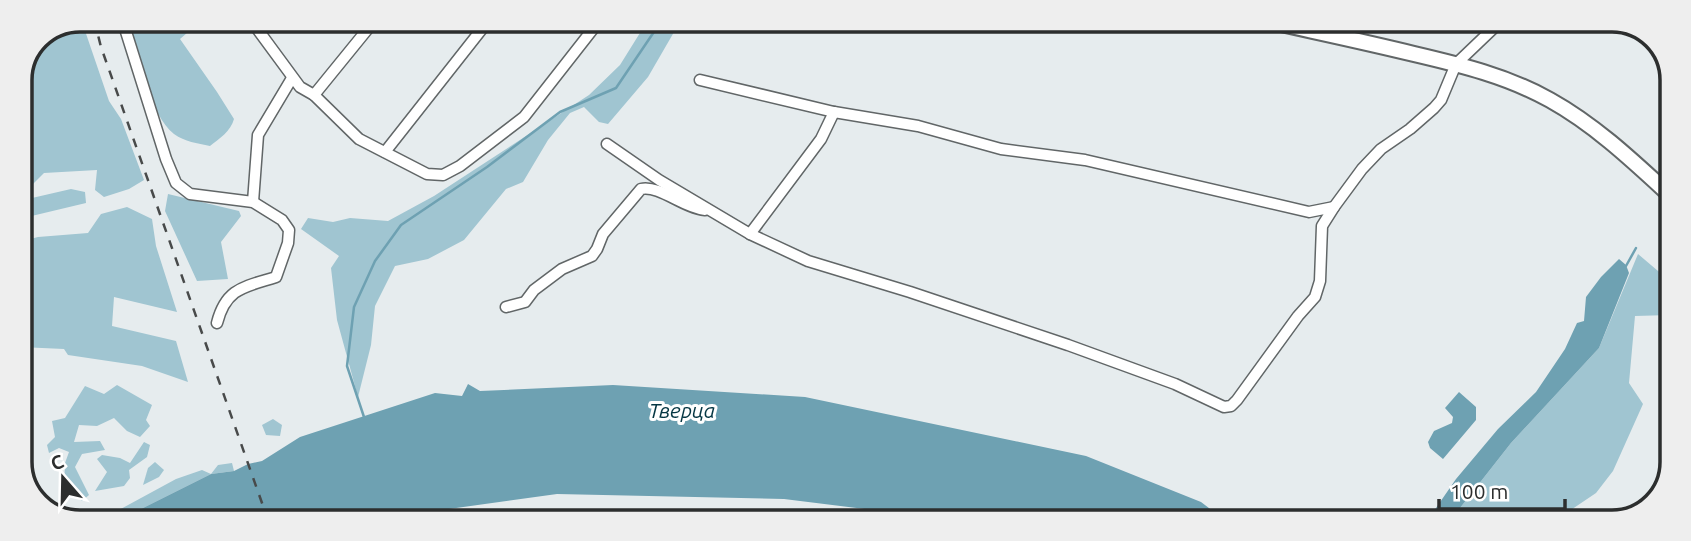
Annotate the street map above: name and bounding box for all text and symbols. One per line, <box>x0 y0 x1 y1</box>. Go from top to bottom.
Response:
water label: Тверца <box>649 398 715 422</box>
north arrow <box>28 443 98 513</box>
text: С <box>48 450 67 474</box>
scale bar <box>1439 468 1565 512</box>
text: 100 m <box>1450 479 1508 503</box>

